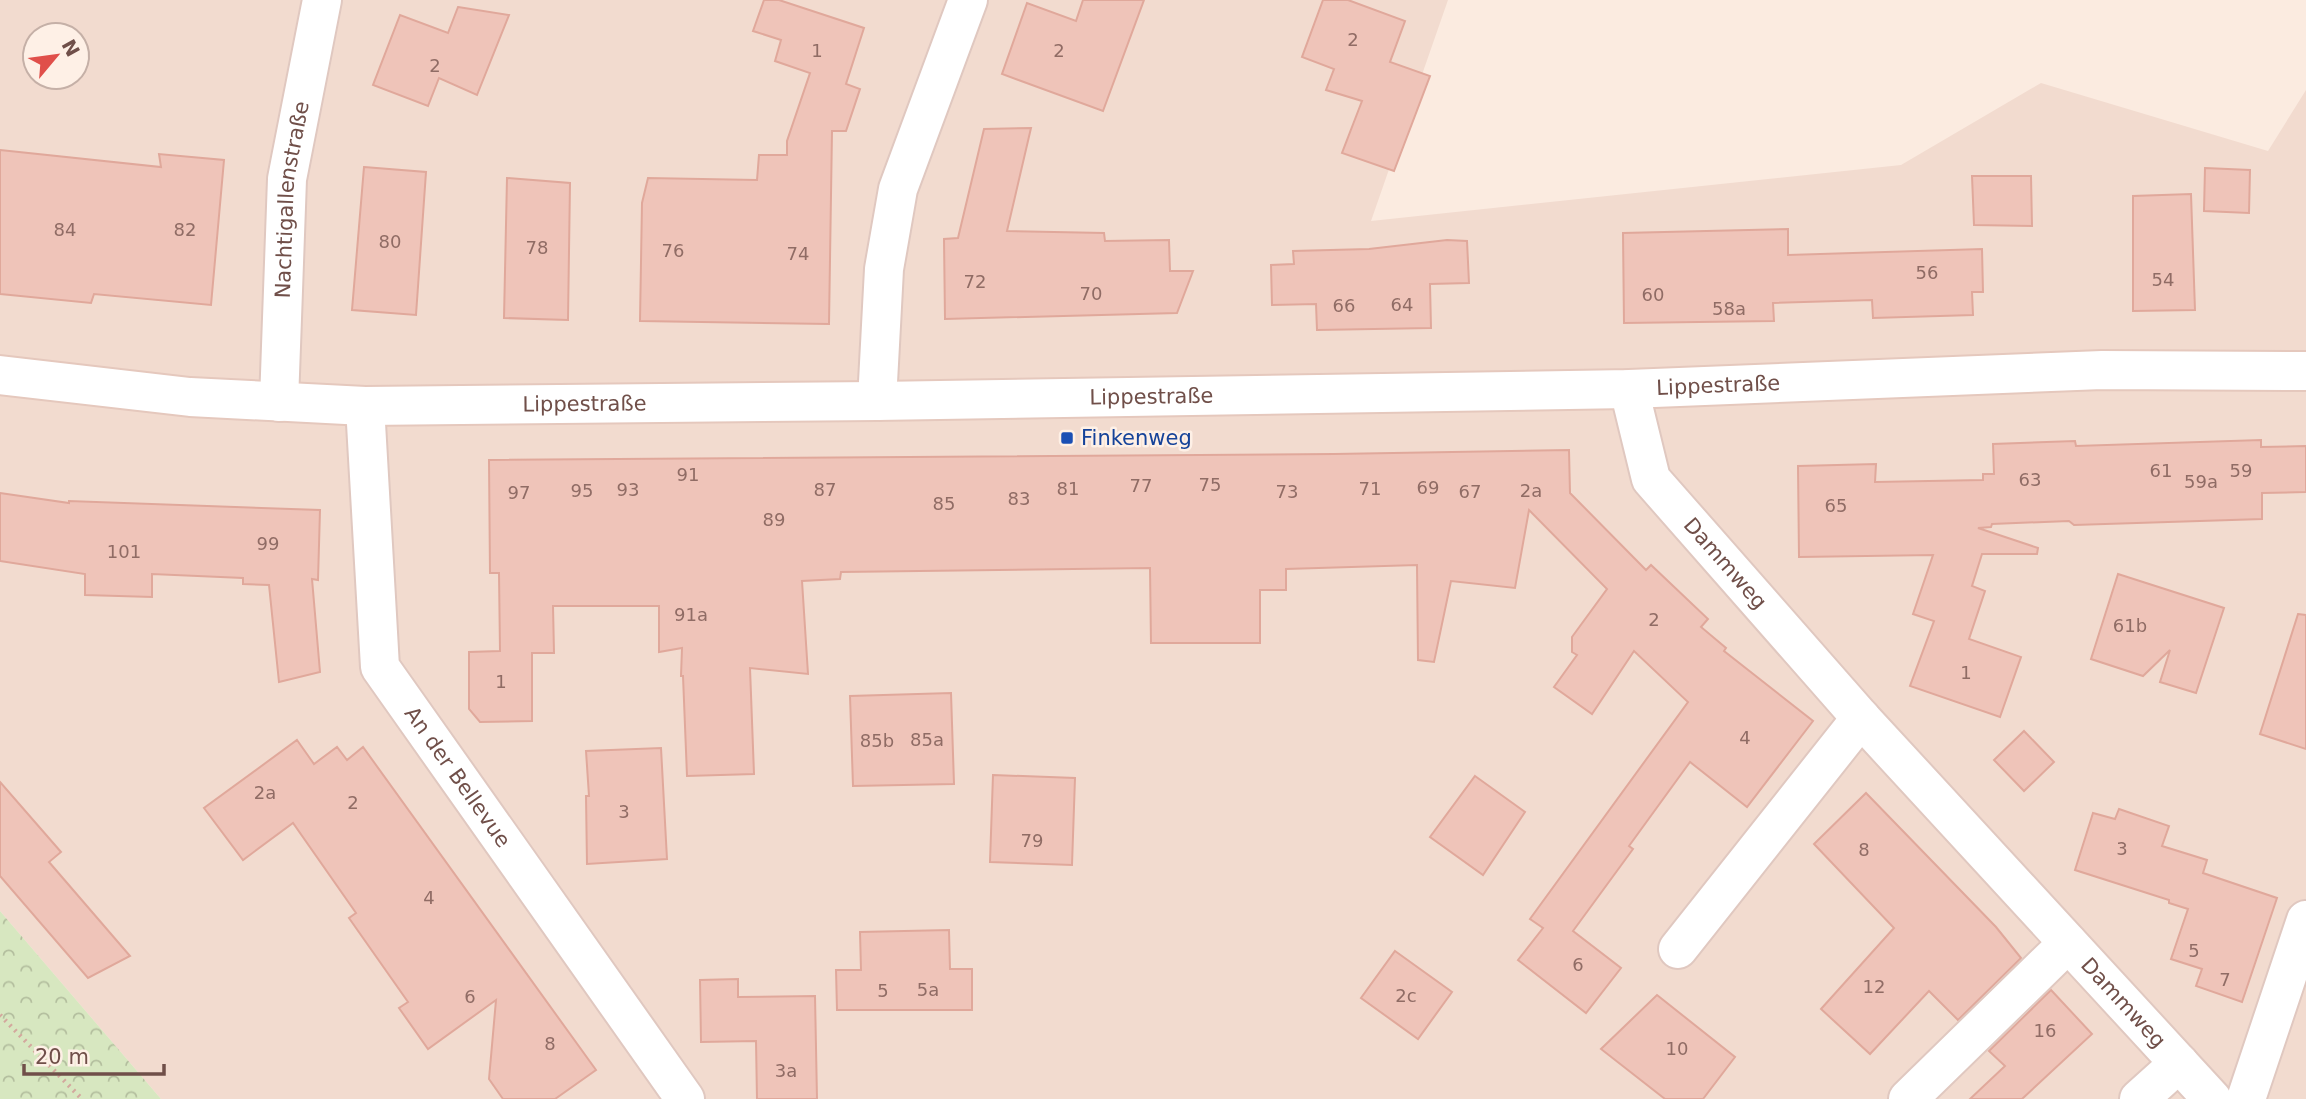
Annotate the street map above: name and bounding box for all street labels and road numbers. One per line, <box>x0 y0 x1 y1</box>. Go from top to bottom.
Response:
street label: Nachtigallenstraße <box>271 99 314 299</box>
street label: Lippestraße <box>1656 371 1781 400</box>
street label: Lippestraße <box>1089 384 1214 410</box>
street label: Lippestraße <box>522 391 647 416</box>
street label: Dammweg <box>1679 513 1772 614</box>
street label: An der Bellevue <box>400 702 515 852</box>
street label: Dammweg <box>2076 953 2171 1053</box>

